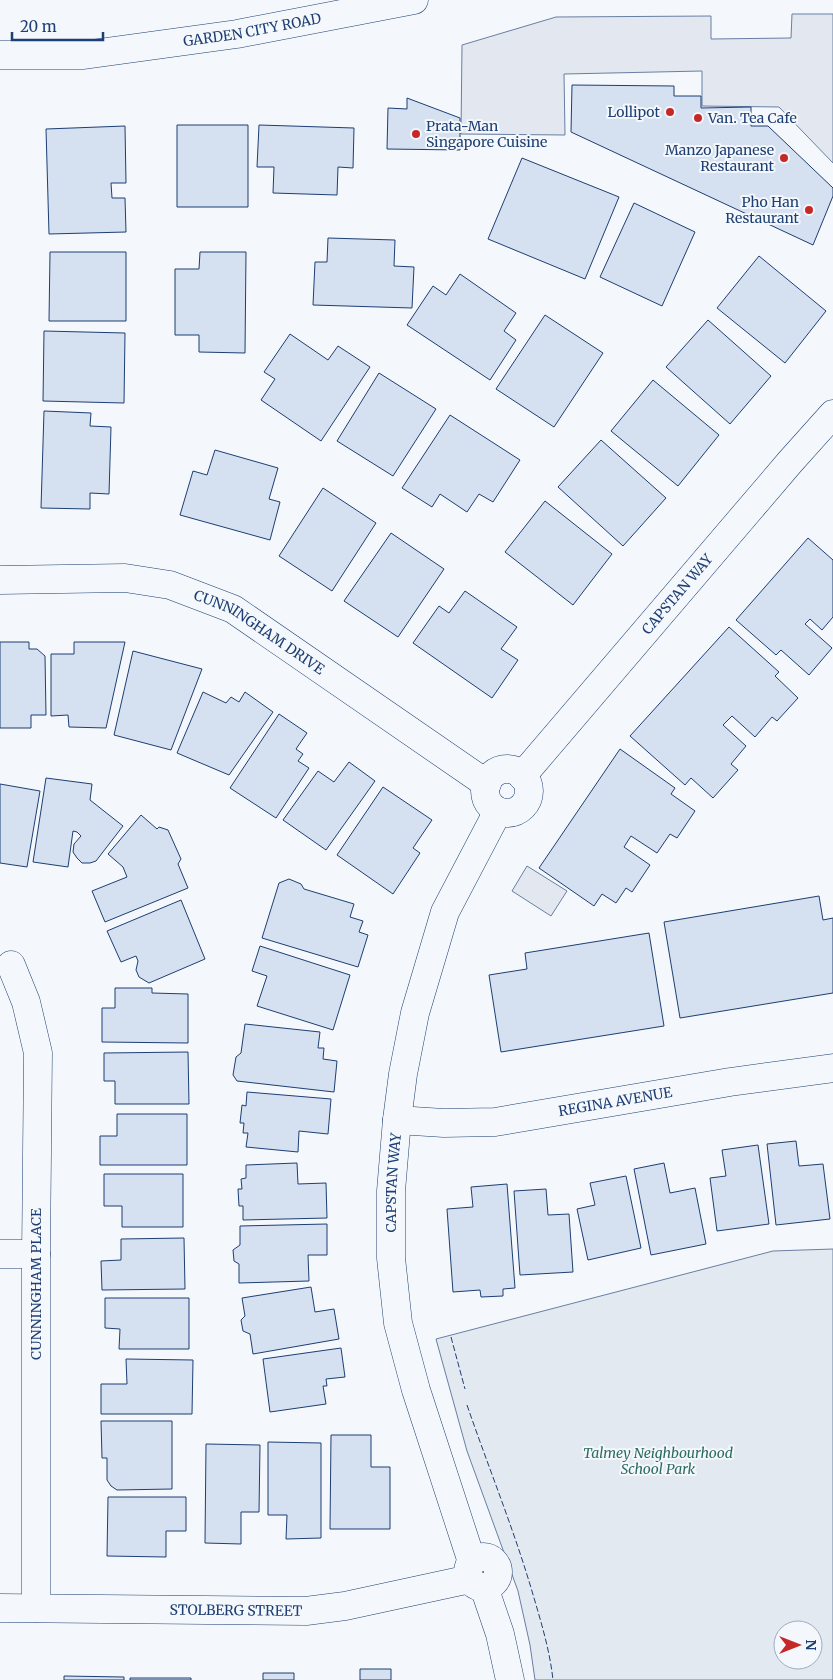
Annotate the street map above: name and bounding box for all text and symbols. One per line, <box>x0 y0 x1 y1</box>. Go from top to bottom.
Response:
street label: GARDEN CITY ROAD <box>182 9 323 50</box>
scale bar <box>12 10 104 42</box>
text: 20 m <box>20 17 57 36</box>
place label: Lollipot <box>608 103 661 121</box>
marker: Lollipot <box>664 106 676 118</box>
place label: Van. Tea Cafe <box>707 109 797 127</box>
marker: Van. Tea Cafe <box>692 112 704 124</box>
place label: Prata-Man Singapore Cuisine <box>426 117 547 151</box>
marker: Prata-Man Singapore Cuisine <box>410 128 422 140</box>
place label: Manzo Japanese Restaurant <box>665 141 775 175</box>
marker: Manzo Japanese Restaurant <box>778 152 790 164</box>
place label: Pho Han Restaurant <box>725 193 800 227</box>
marker: Pho Han Restaurant <box>803 204 815 216</box>
street label: CAPSTAN WAY <box>638 550 717 638</box>
street label: CUNNINGHAM DRIVE <box>191 586 328 678</box>
street label: REGINA AVENUE <box>557 1083 674 1120</box>
street label: CAPSTAN WAY <box>382 1131 405 1233</box>
street label: CUNNINGHAM PLACE <box>27 1208 45 1360</box>
park label: Talmey Neighbourhood School Park <box>583 1444 733 1478</box>
street label: STOLBERG STREET <box>170 1601 303 1620</box>
north arrow <box>773 1620 823 1670</box>
text: N <box>802 1639 820 1651</box>

